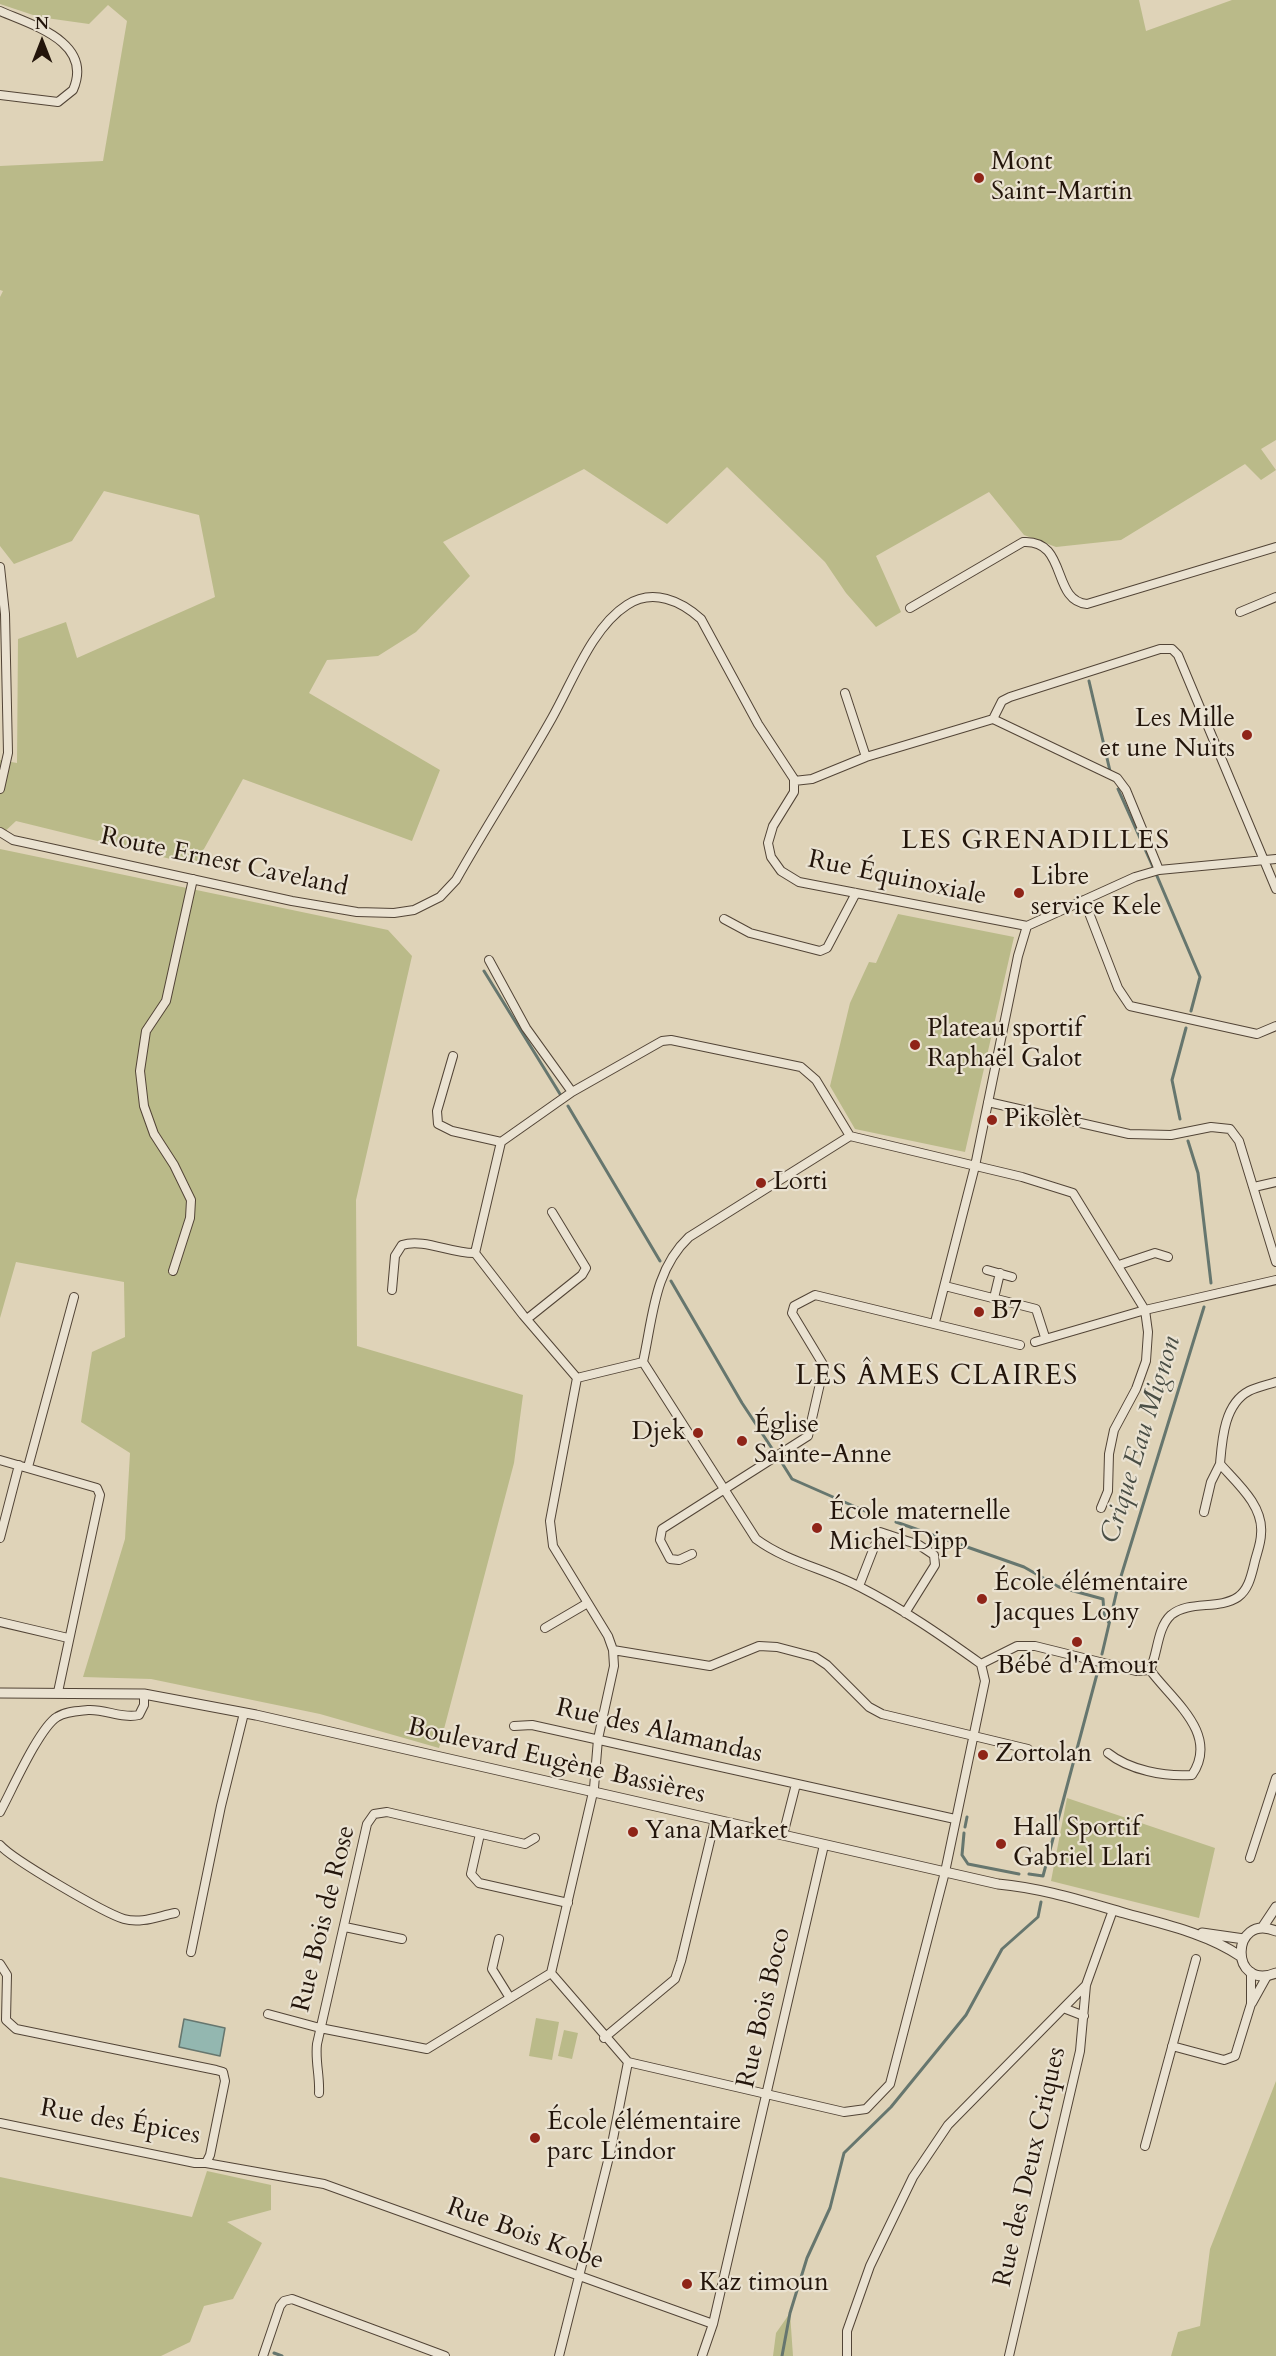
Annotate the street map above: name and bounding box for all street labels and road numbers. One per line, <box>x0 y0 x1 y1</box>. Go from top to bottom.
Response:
street label: Route Ernest Caveland <box>98 822 350 904</box>
street label: Rue Équinoxiale <box>805 845 989 913</box>
street label: Rue des Alamandas <box>553 1693 765 1771</box>
street label: Boulevard Eugène Bassières <box>404 1713 708 1811</box>
street label: Rue Bois de Rose <box>287 1823 363 2015</box>
street label: Rue Bois Boco <box>731 1925 799 2091</box>
street label: Rue des Deux Criques <box>988 2044 1074 2290</box>
street label: Rue des Épices <box>38 2094 202 2152</box>
street label: Rue Bois Kobe <box>442 2192 608 2278</box>

